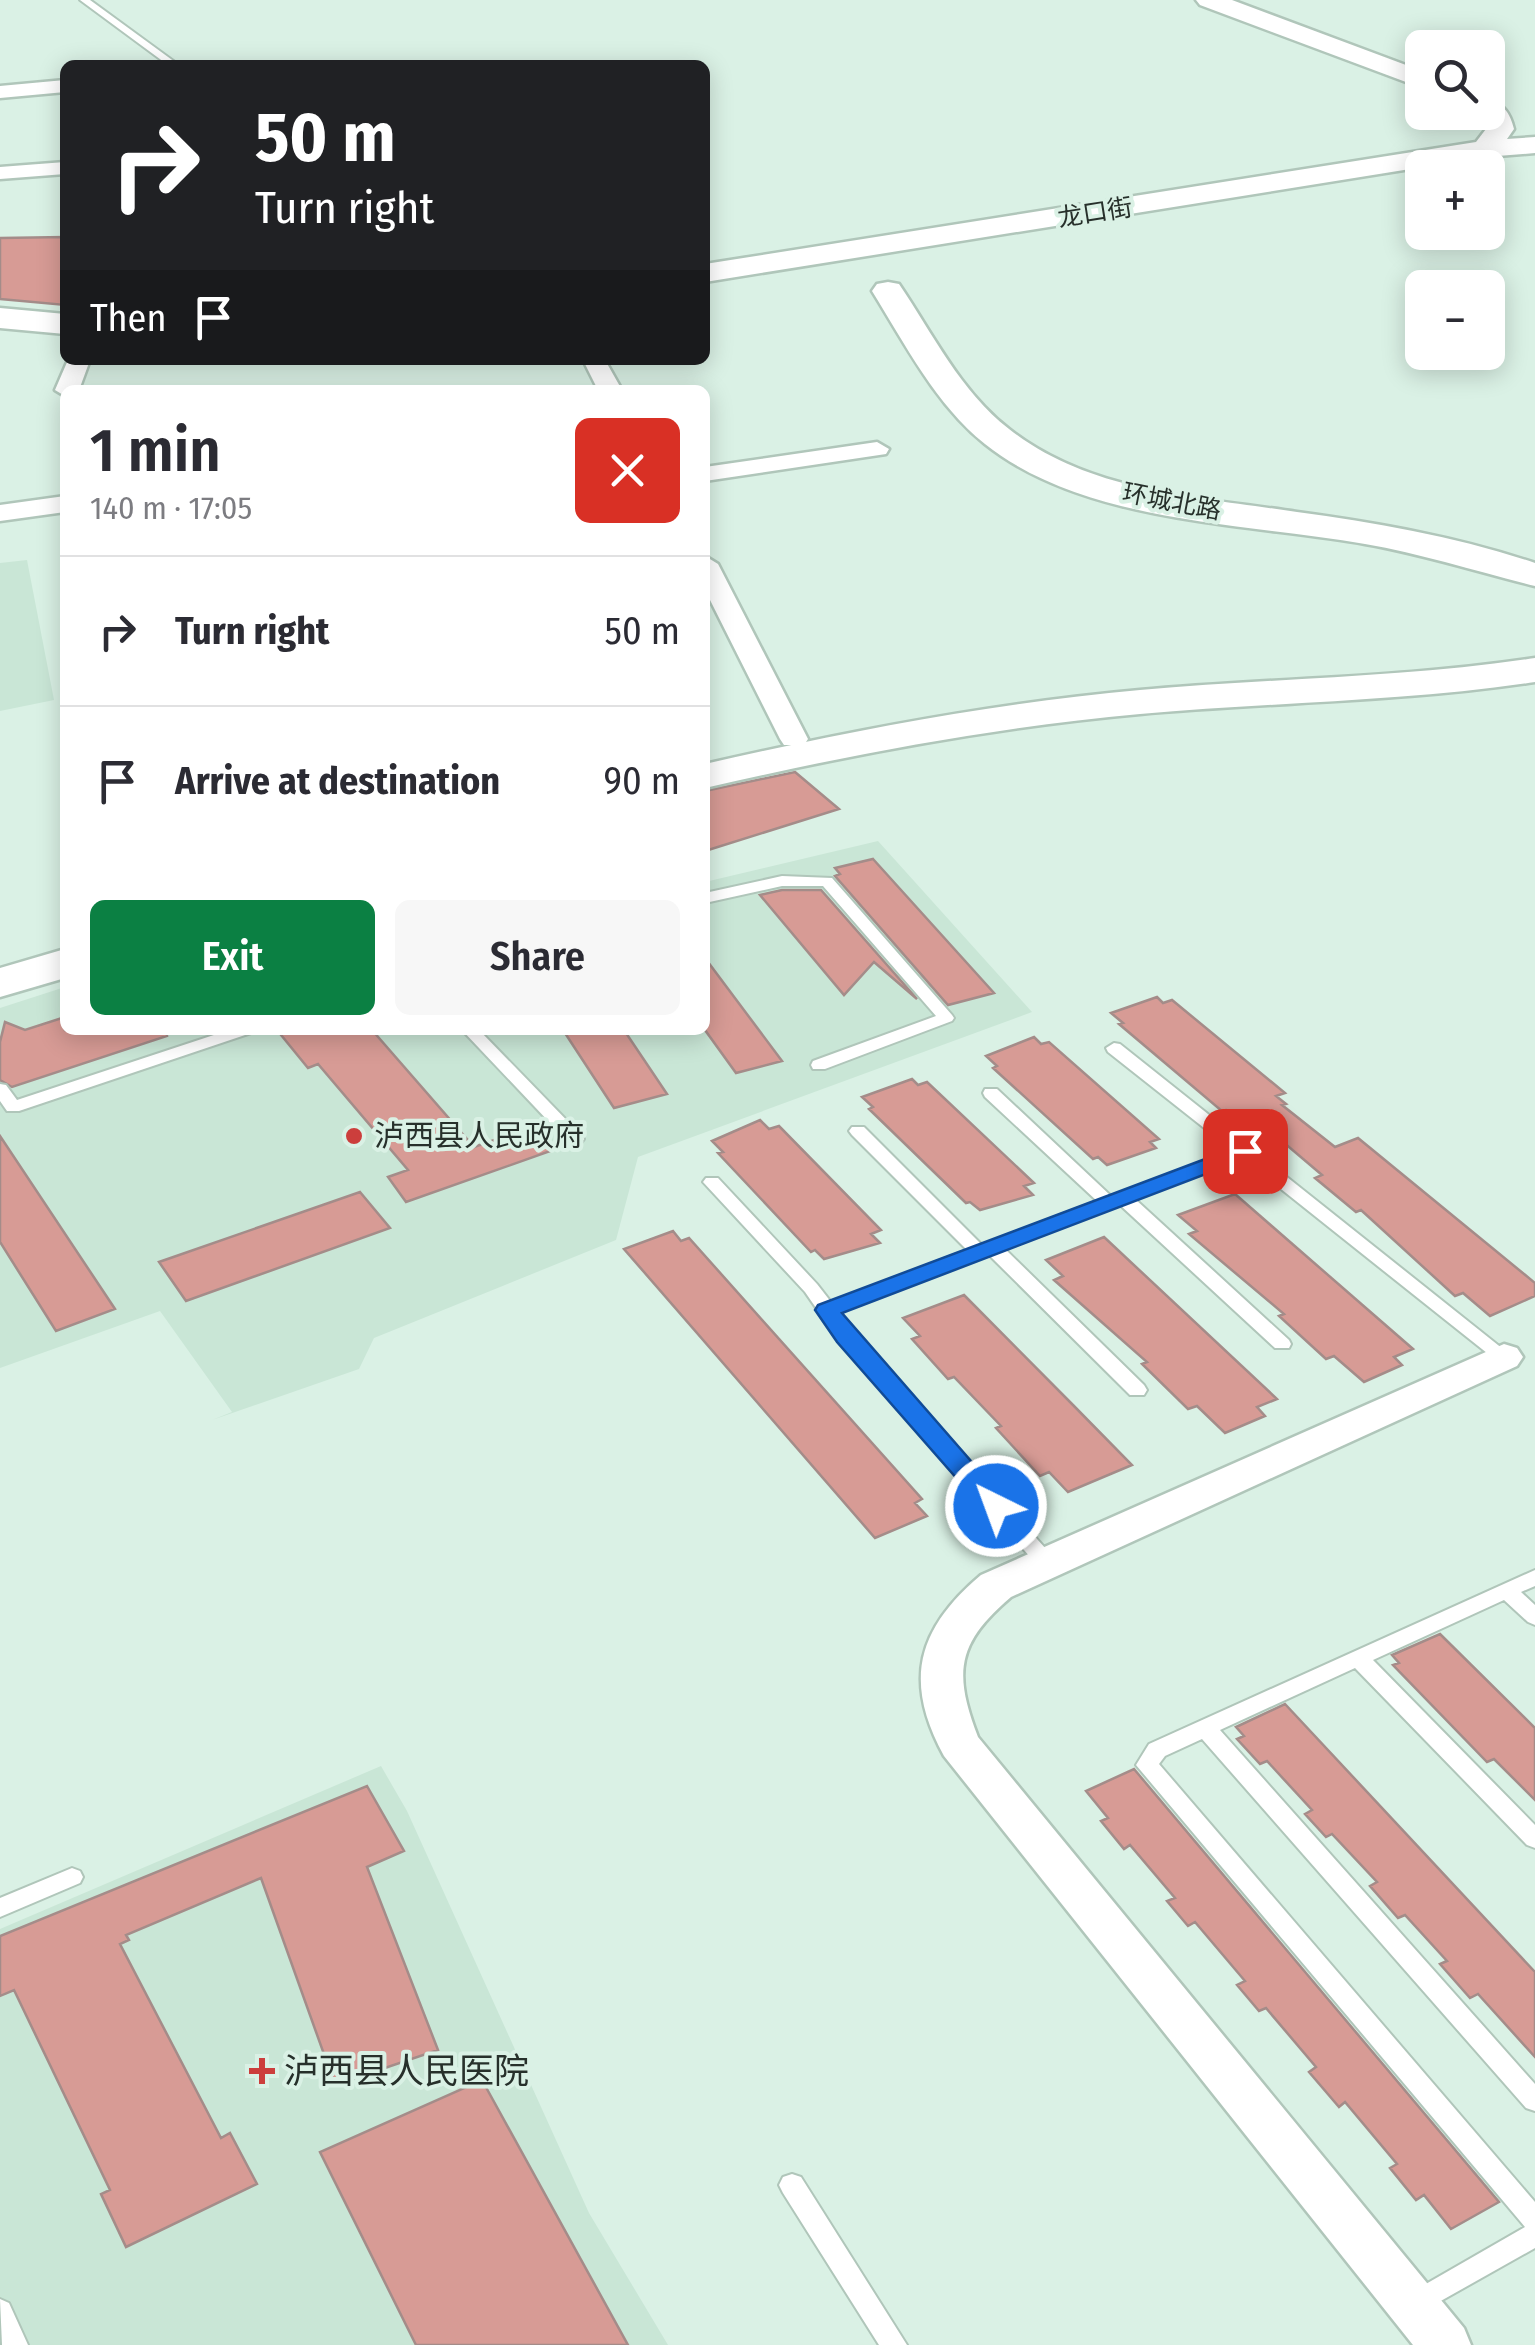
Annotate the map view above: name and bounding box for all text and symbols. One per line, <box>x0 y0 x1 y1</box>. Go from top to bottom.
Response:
map controls <box>1405 30 1505 370</box>
button: search <box>1405 30 1505 130</box>
text: 50 m <box>255 96 396 180</box>
icon: right <box>90 100 220 230</box>
button: + <box>1405 150 1505 250</box>
text: Turn right <box>255 181 434 235</box>
street label: 龙口街 <box>1056 192 1135 234</box>
button: − <box>1405 270 1505 370</box>
icon: arrive <box>186 290 241 345</box>
text: Then <box>90 295 166 341</box>
text: 1 min <box>90 415 221 487</box>
button: close <box>575 418 680 523</box>
street label: 环城北路 <box>1120 478 1224 526</box>
text: 140 m · 17:05 <box>90 489 252 527</box>
icon: right <box>90 604 145 659</box>
text: Turn right <box>175 608 329 654</box>
text: 50 m <box>605 608 680 654</box>
icon: arrive <box>90 754 145 809</box>
text: Arrive at destination <box>175 758 500 804</box>
text: 90 m <box>604 758 680 804</box>
button: Exit <box>90 900 375 1015</box>
button: Share <box>395 900 680 1015</box>
pin <box>1203 1109 1288 1194</box>
place label: 泸西县人民政府 <box>374 1118 584 1154</box>
icon: arrive <box>1218 1124 1273 1179</box>
marker: 泸西县人民政府 <box>343 1125 365 1147</box>
position arrow <box>944 1454 1048 1558</box>
place label: 泸西县人民医院 <box>284 2050 529 2092</box>
marker: 泸西县人民医院 <box>249 2058 275 2084</box>

